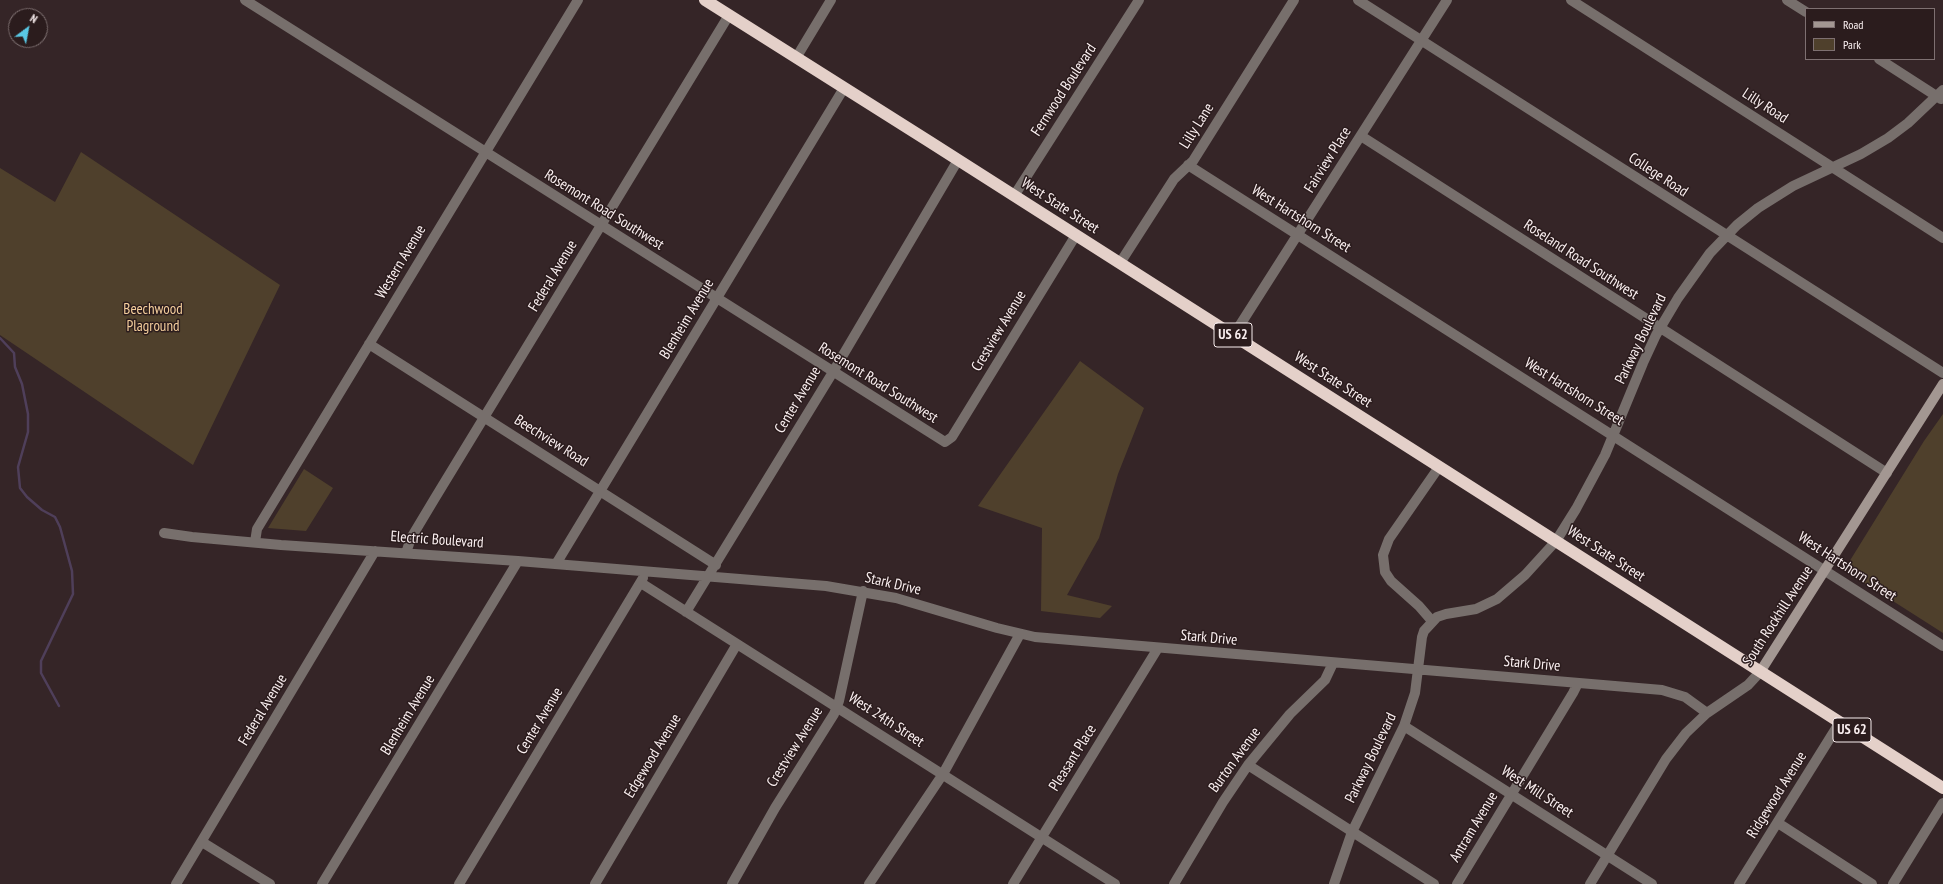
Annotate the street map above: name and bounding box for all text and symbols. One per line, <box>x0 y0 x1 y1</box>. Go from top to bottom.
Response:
north arrow <box>8 8 48 48</box>
legend <box>1805 8 1935 60</box>
text: N <box>28 11 40 26</box>
text: Road <box>1843 17 1863 32</box>
text: Park <box>1843 37 1861 52</box>
street label: Fernwood Boulevard <box>1027 41 1101 139</box>
street label: Lilly Road <box>1739 85 1791 127</box>
street label: Lilly Lane <box>1176 100 1218 152</box>
street label: Fairview Place <box>1301 124 1355 196</box>
street label: College Road <box>1625 149 1691 201</box>
street label: Rosemont Road Southwest <box>541 166 667 254</box>
street label: West State Street <box>1018 174 1102 238</box>
street label: West Hartshorn Street <box>1248 181 1354 257</box>
street label: Roseland Road Southwest <box>1520 216 1642 304</box>
street label: Western Avenue <box>372 222 430 302</box>
street label: Federal Avenue <box>525 237 581 315</box>
street label: Blenheim Avenue <box>656 276 718 362</box>
street label: Crestview Avenue <box>968 287 1030 375</box>
street label: Parkway Boulevard <box>1611 291 1671 387</box>
park label: Beechwood Plaground <box>123 301 183 336</box>
road number: US 62 <box>1214 323 1252 347</box>
street label: Rosemont Road Southwest <box>815 339 941 427</box>
street label: West State Street <box>1291 348 1375 412</box>
street label: West Hartshorn Street <box>1521 354 1627 430</box>
street label: Center Avenue <box>771 363 825 437</box>
street label: Beechview Road <box>511 411 591 471</box>
street label: West State Street <box>1564 522 1648 586</box>
street label: Electric Boulevard <box>390 528 484 552</box>
street label: West Hartshorn Street <box>1794 528 1900 606</box>
street label: South Rockhill Avenue <box>1739 563 1817 669</box>
street label: Stark Drive <box>863 569 923 599</box>
street label: Stark Drive <box>1180 627 1238 649</box>
street label: Stark Drive <box>1503 653 1561 675</box>
street label: Federal Avenue <box>235 671 291 749</box>
street label: Blenheim Avenue <box>377 672 439 758</box>
street label: Center Avenue <box>513 684 567 758</box>
street label: West 24th Street <box>845 689 927 751</box>
street label: Crestview Avenue <box>763 704 827 790</box>
street label: Parkway Boulevard <box>1341 710 1401 806</box>
street label: Edgewood Avenue <box>621 711 685 801</box>
road number: US 62 <box>1833 718 1871 742</box>
street label: Pleasant Place <box>1046 721 1100 795</box>
street label: Burton Avenue <box>1205 724 1265 796</box>
street label: Ridgewood Avenue <box>1743 748 1811 842</box>
street label: West Mill Street <box>1498 762 1576 822</box>
street label: Antram Avenue <box>1446 789 1502 865</box>

